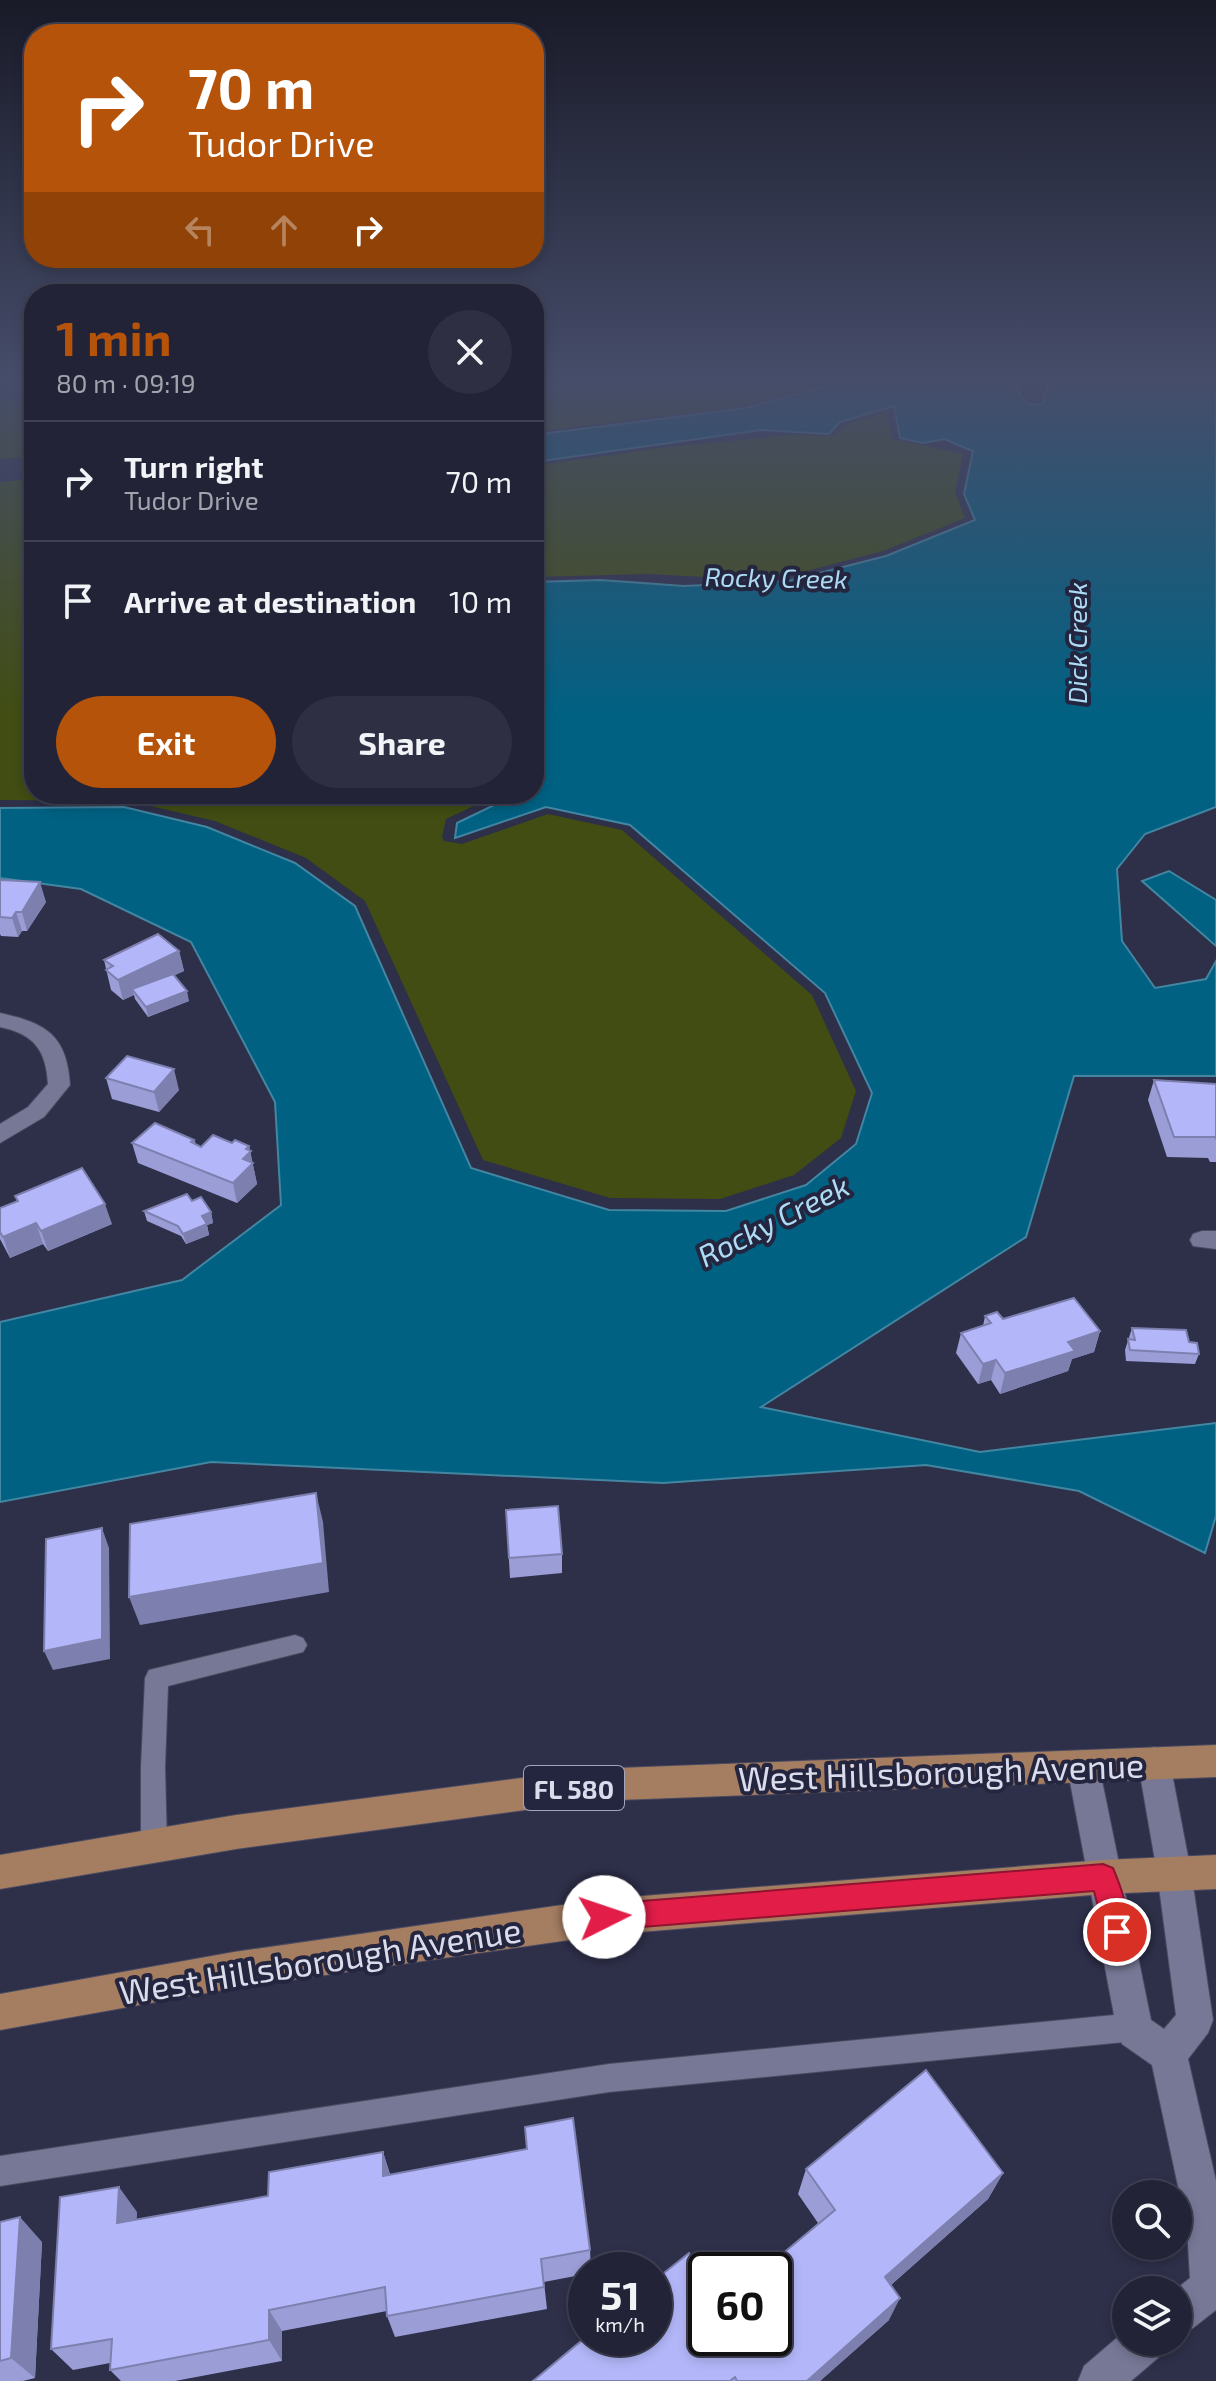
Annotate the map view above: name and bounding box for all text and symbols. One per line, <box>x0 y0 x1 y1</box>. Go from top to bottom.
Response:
text: 70 m <box>188 53 314 120</box>
icon: right <box>56 56 160 160</box>
text: Tudor Drive <box>188 121 374 164</box>
icon: left <box>178 208 222 252</box>
icon: ahead <box>262 208 306 252</box>
icon: right <box>346 208 390 252</box>
text: 1 min <box>56 308 172 366</box>
button: close <box>428 310 512 394</box>
text: 80 m · 09:19 <box>56 367 196 398</box>
text: Turn right <box>124 448 264 484</box>
icon: right <box>56 459 100 503</box>
text: 70 m <box>446 463 512 499</box>
text: Tudor Drive <box>124 484 259 515</box>
water label: Rocky Creek <box>704 560 848 595</box>
icon: arrive <box>56 579 100 623</box>
water label: Dick Creek <box>1061 582 1092 704</box>
text: Arrive at destination <box>124 583 416 619</box>
text: 10 m <box>449 583 512 619</box>
button: Exit <box>56 696 276 788</box>
button: Share <box>292 696 512 788</box>
water label: Rocky Creek <box>691 1167 855 1274</box>
street label: West Hillsborough Avenue <box>737 1743 1145 1799</box>
road number: FL 580 <box>524 1766 624 1810</box>
position arrow <box>562 1875 646 1959</box>
pin <box>1083 1898 1151 1966</box>
street label: West Hillsborough Avenue <box>116 1908 524 2012</box>
icon: arrive <box>1095 1910 1139 1954</box>
map controls <box>1112 2180 1192 2356</box>
button: search <box>1112 2180 1192 2260</box>
speed limit sign: 60 <box>688 2252 792 2356</box>
text: 51 <box>600 2270 640 2318</box>
button: layers <box>1112 2276 1192 2356</box>
text: km/h <box>595 2312 645 2336</box>

